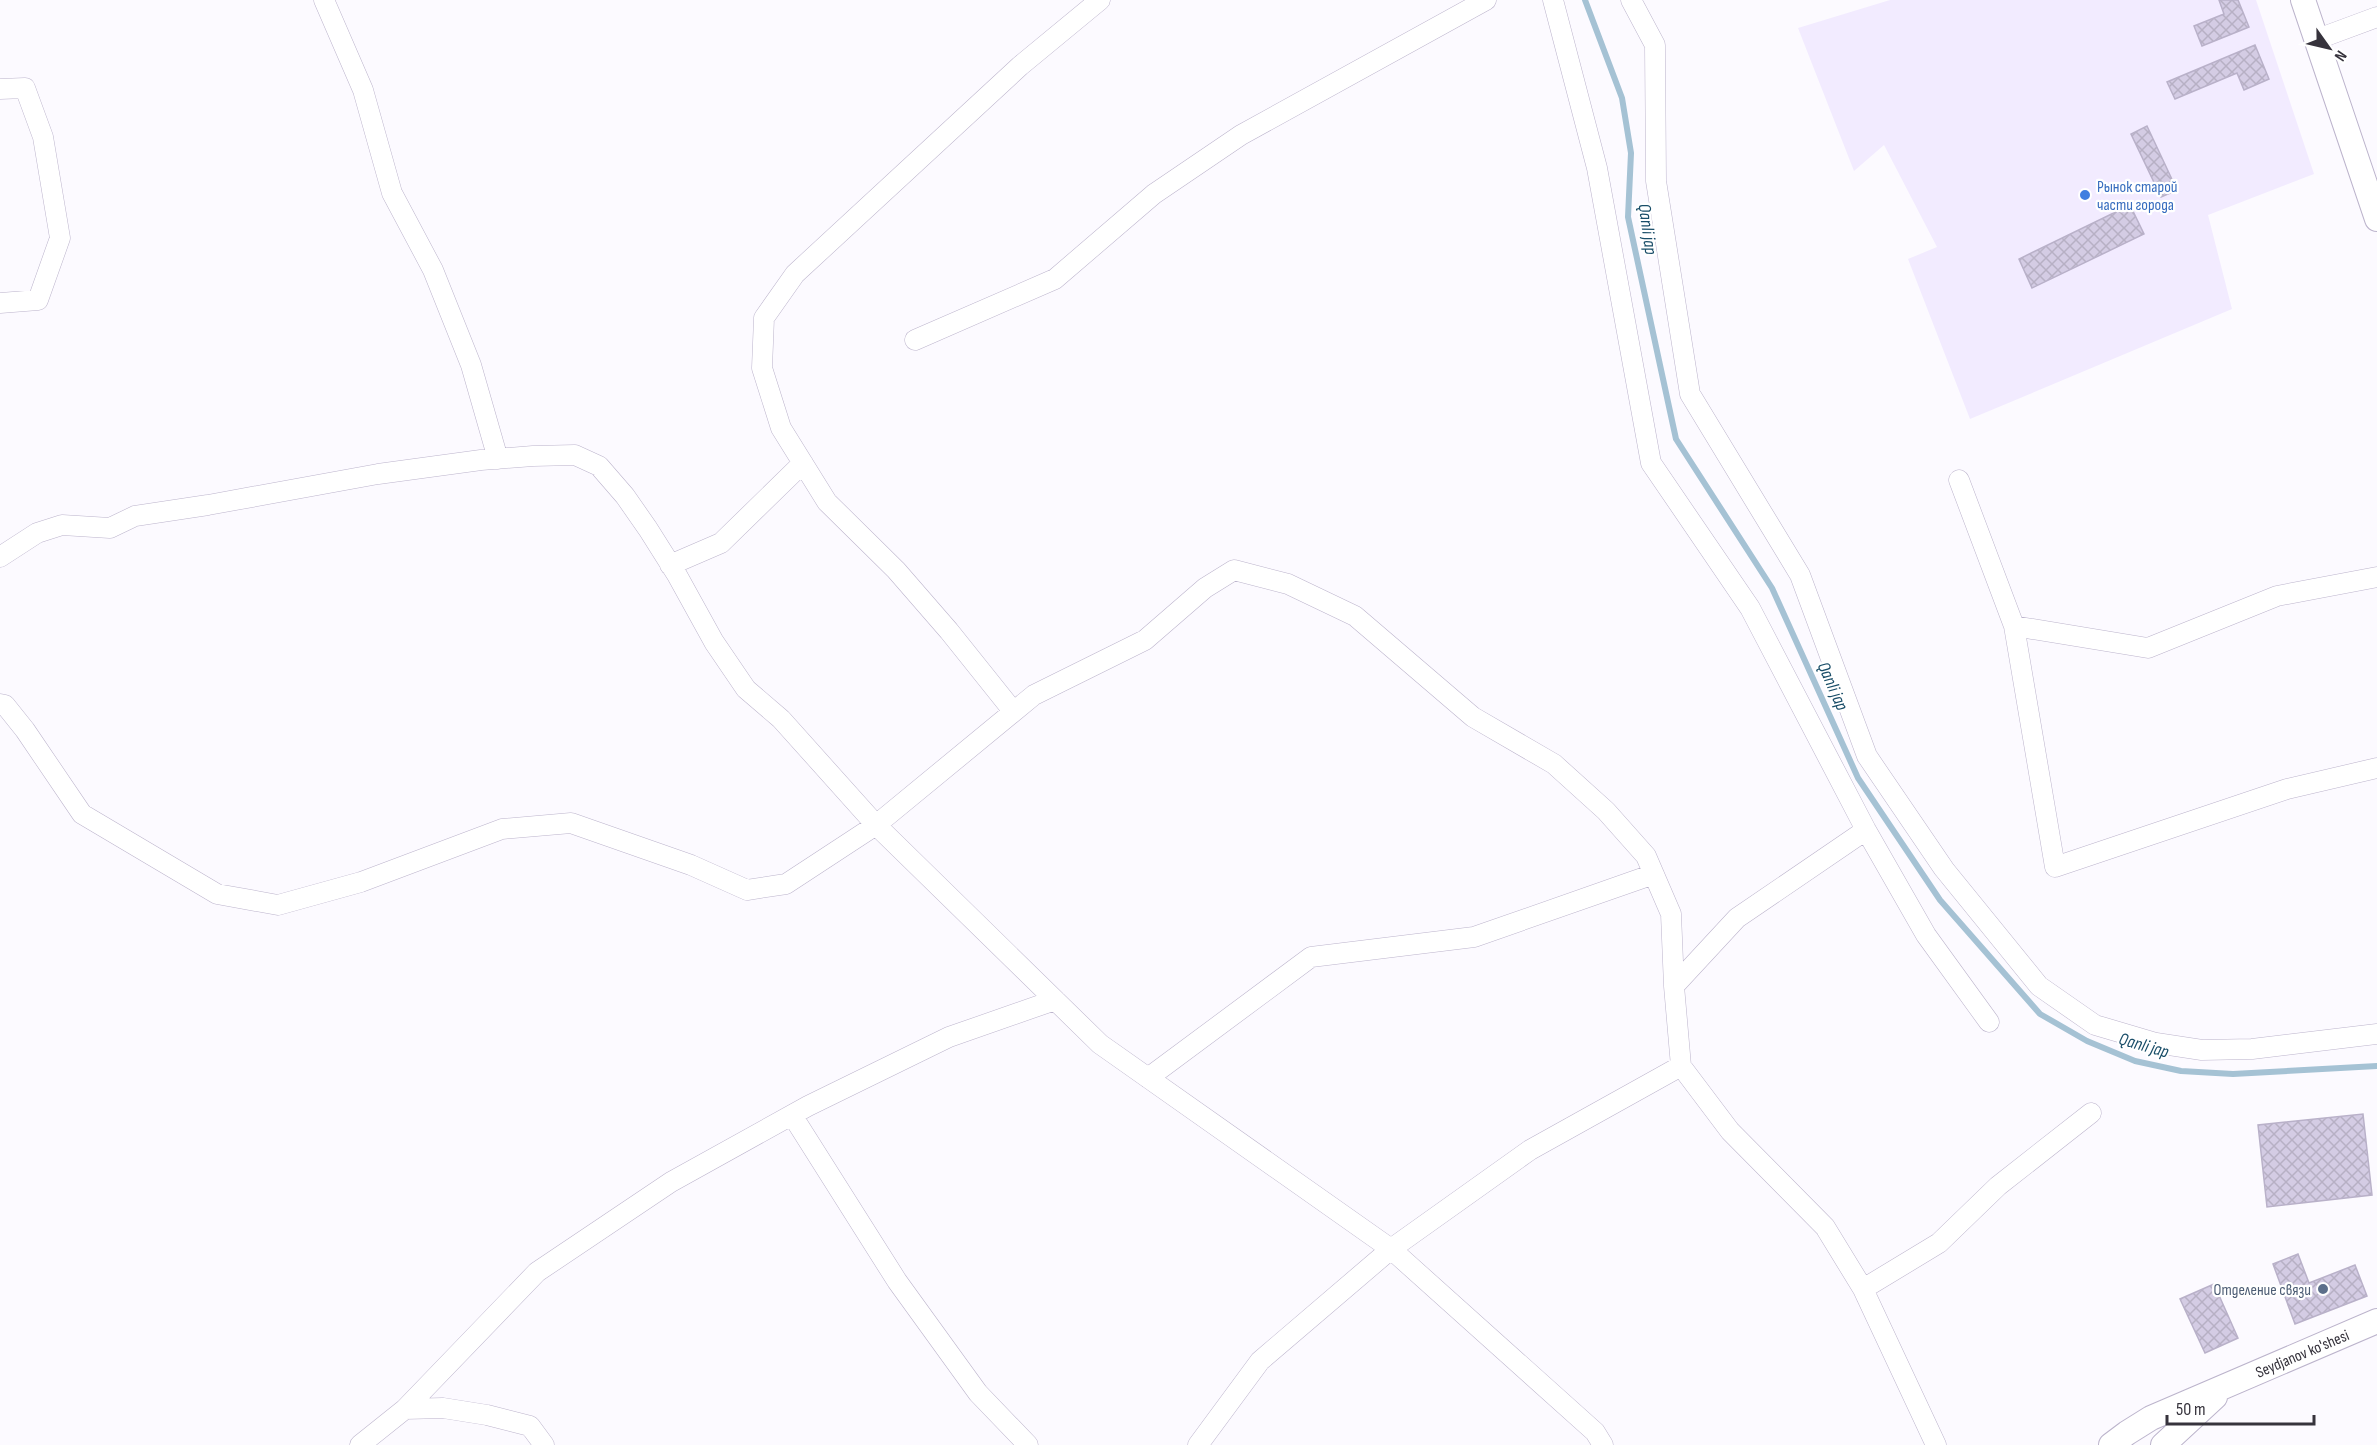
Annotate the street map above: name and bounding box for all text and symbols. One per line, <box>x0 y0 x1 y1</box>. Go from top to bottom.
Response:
north arrow <box>2299 18 2359 78</box>
text: N <box>2330 47 2350 64</box>
place label: Рынок старой части города <box>2097 178 2177 215</box>
marker: Рынок старой части города <box>2078 188 2092 202</box>
water label: Qanli jap <box>1634 202 1662 256</box>
water label: Qanli jap <box>1813 659 1853 714</box>
water label: Qanli jap <box>2116 1028 2172 1063</box>
place label: Отделение связи <box>2214 1281 2311 1300</box>
marker: Отделение связи <box>2316 1282 2330 1296</box>
street label: Seydjanov ko'shesi <box>2253 1326 2352 1383</box>
scale bar <box>2167 1388 2314 1426</box>
text: 50 m <box>2176 1399 2206 1420</box>

